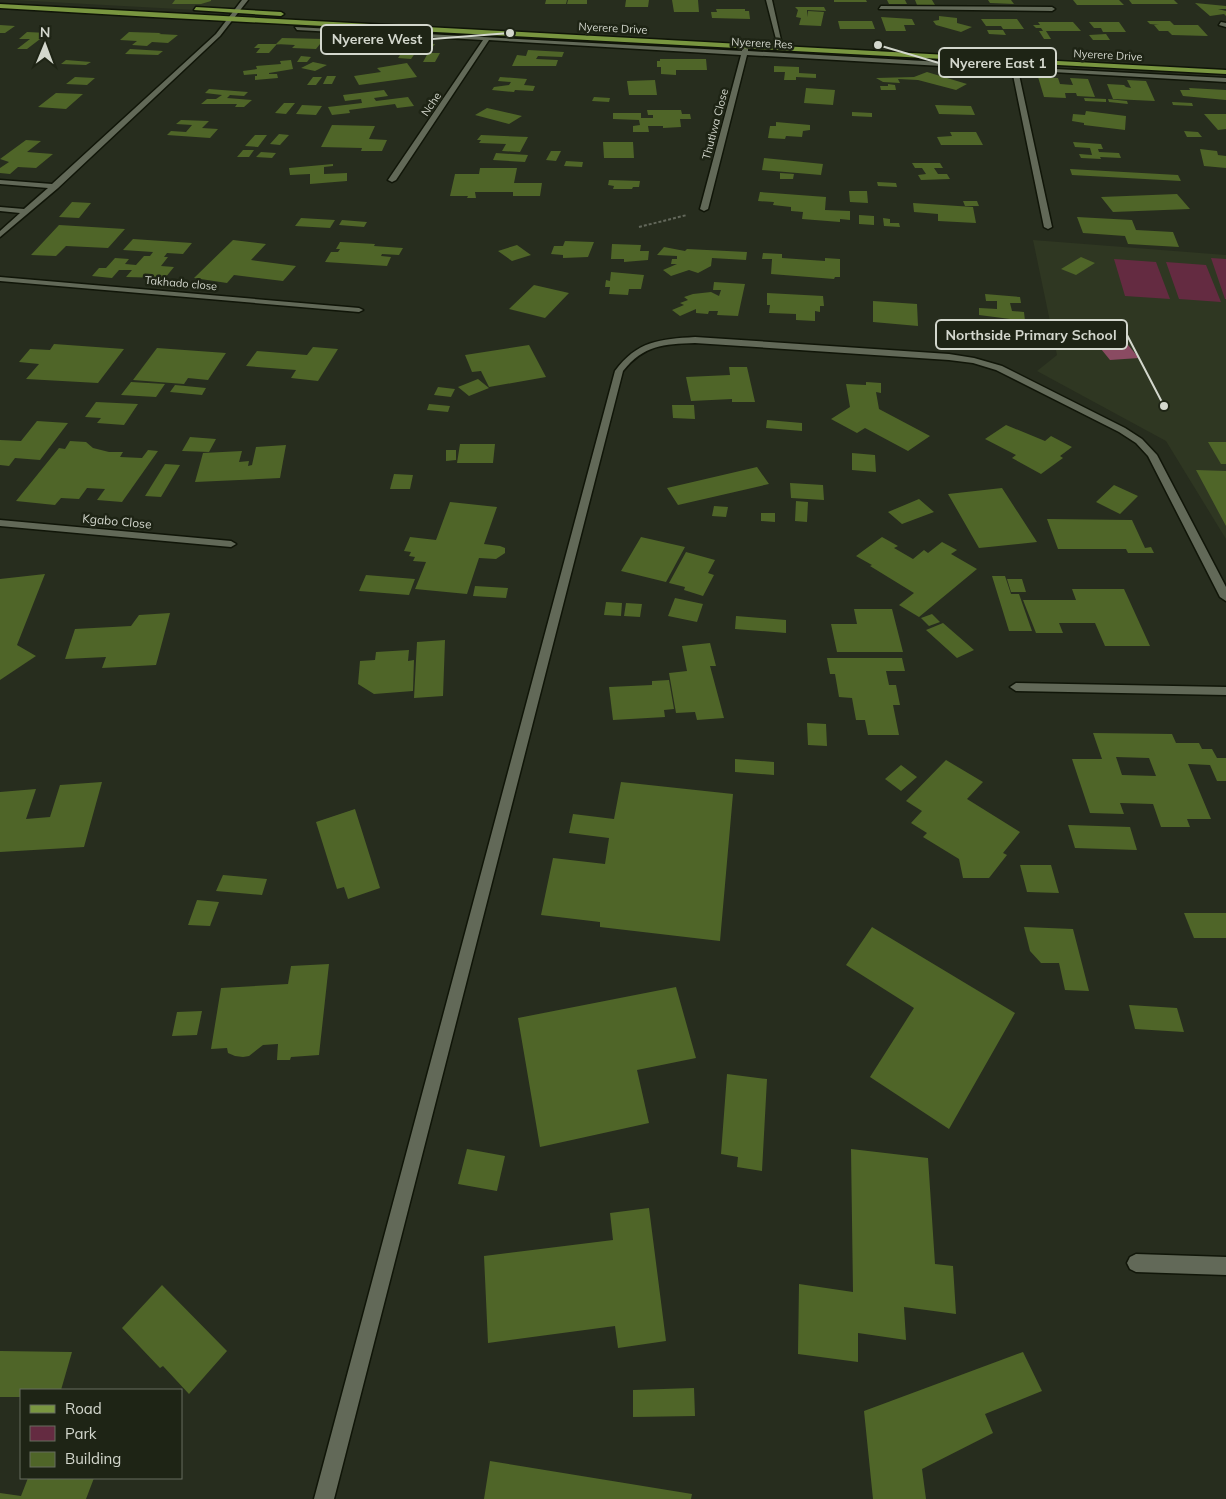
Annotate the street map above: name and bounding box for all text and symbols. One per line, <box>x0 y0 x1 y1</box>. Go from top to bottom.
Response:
street label: Nyerere Drive <box>578 19 648 37</box>
north arrow <box>20 20 70 70</box>
text: N <box>40 23 51 41</box>
callout: Nyerere West <box>321 25 432 54</box>
text: Nyerere West <box>332 30 423 48</box>
street label: Nyerere Res <box>731 34 793 52</box>
street label: Nyerere Drive <box>1073 46 1143 64</box>
callout: Nyerere East 1 <box>939 48 1056 77</box>
text: Nyerere East 1 <box>949 54 1047 72</box>
street label: Thutlwa Close <box>699 87 731 161</box>
street label: Nche <box>418 89 444 119</box>
street label: Takhado close <box>144 273 218 293</box>
callout: Northside Primary School <box>936 320 1127 349</box>
text: Northside Primary School <box>945 326 1117 344</box>
street label: Kgabo Close <box>82 510 152 532</box>
legend <box>20 1389 182 1479</box>
text: Road <box>65 1399 102 1418</box>
text: Park <box>65 1424 97 1443</box>
text: Building <box>65 1449 121 1468</box>

